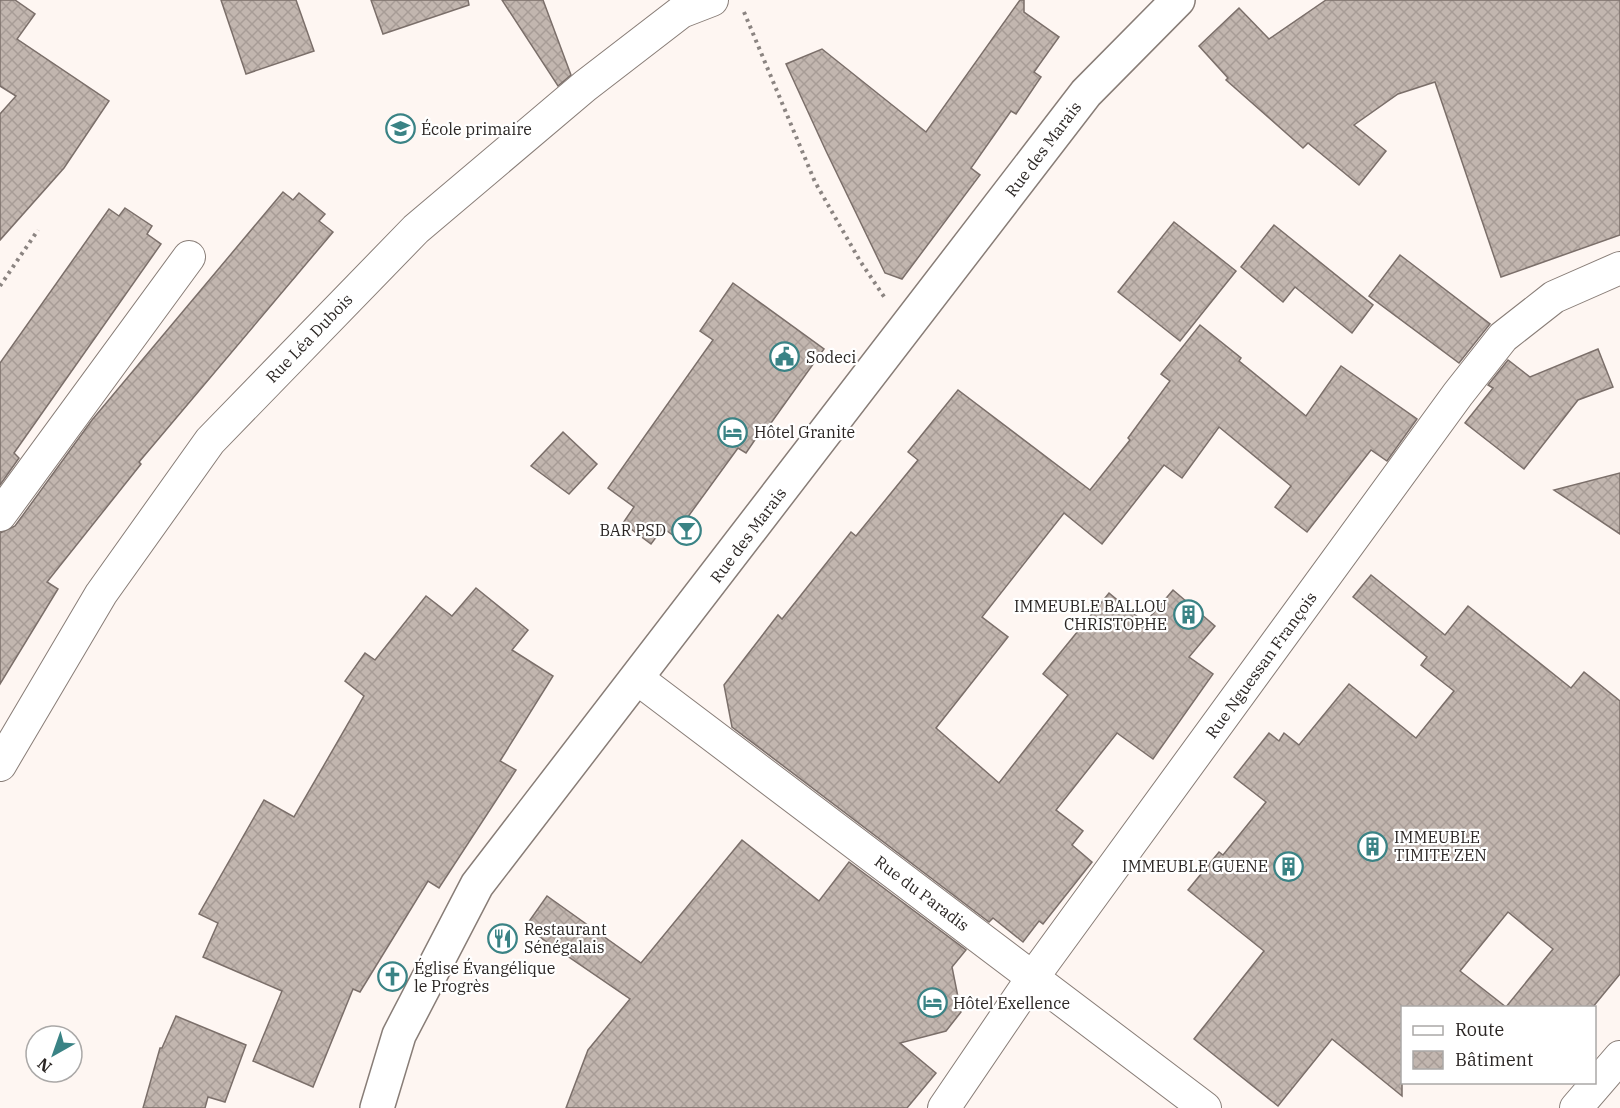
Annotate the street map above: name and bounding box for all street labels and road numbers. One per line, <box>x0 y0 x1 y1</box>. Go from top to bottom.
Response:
street label: Rue des Marais <box>1001 97 1085 201</box>
street label: Rue Léa Dubois <box>261 289 357 387</box>
street label: Rue des Marais <box>706 483 790 587</box>
street label: Rue Nguessan François <box>1201 588 1321 742</box>
street label: Rue du Paradis <box>871 851 973 935</box>

